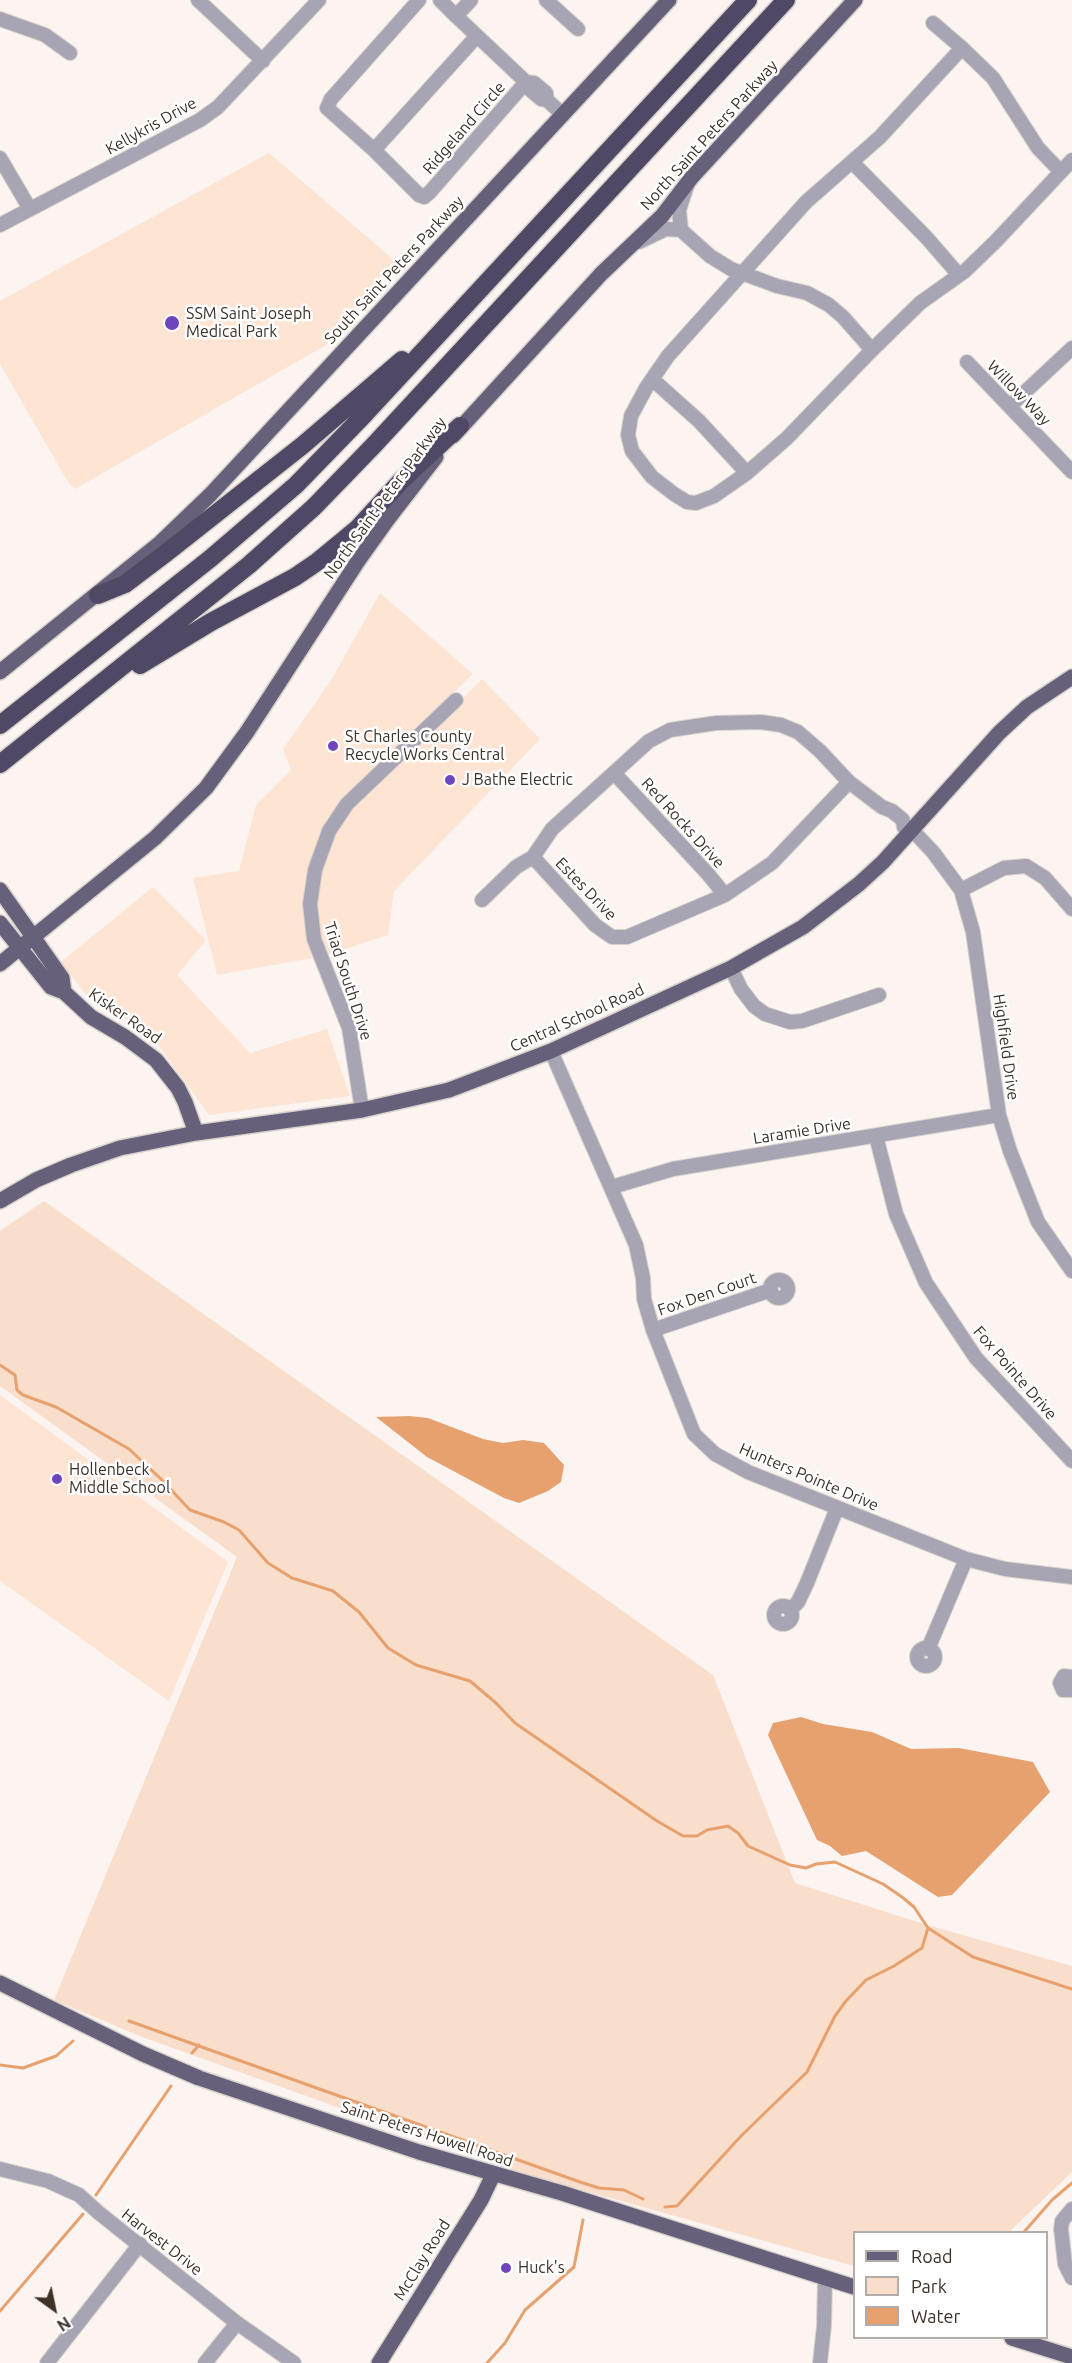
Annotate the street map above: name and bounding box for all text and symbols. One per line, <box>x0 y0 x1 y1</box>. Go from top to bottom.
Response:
street label: North Saint Peters Parkway <box>636 56 782 214</box>
street label: Ridgeland Circle <box>419 78 509 178</box>
street label: Kellykris Drive <box>102 93 200 159</box>
street label: South Saint Peters Parkway <box>320 192 468 348</box>
place label: SSM Saint Joseph Medical Park <box>186 304 311 342</box>
marker: SSM Saint Joseph Medical Park <box>163 314 181 332</box>
street label: Willow Way <box>983 356 1055 430</box>
street label: North Saint Peters Parkway <box>320 413 450 583</box>
place label: St Charles County Recycle Works Central <box>345 727 504 765</box>
marker: St Charles County Recycle Works Central <box>326 739 340 753</box>
place label: J Bathe Electric <box>462 770 573 790</box>
marker: J Bathe Electric <box>443 773 457 787</box>
street label: Red Rocks Drive <box>637 774 729 872</box>
street label: Estes Drive <box>552 854 620 924</box>
street label: Triad South Drive <box>320 919 376 1043</box>
street label: Central School Road <box>507 980 647 1056</box>
street label: Kisker Road <box>85 984 165 1048</box>
street label: Highfield Drive <box>989 993 1023 1101</box>
street label: Laramie Drive <box>752 1114 852 1148</box>
street label: Fox Den Court <box>655 1268 759 1320</box>
street label: Fox Pointe Drive <box>969 1322 1061 1424</box>
street label: Hunters Pointe Drive <box>736 1439 882 1515</box>
place label: Hollenbeck Middle School <box>69 1460 170 1498</box>
marker: Hollenbeck Middle School <box>50 1472 64 1486</box>
street label: Saint Peters Howell Road <box>338 2097 516 2171</box>
street label: Harvest Drive <box>118 2205 206 2279</box>
street label: McClay Road <box>390 2216 454 2304</box>
legend <box>853 2231 1048 2339</box>
text: Road <box>911 2246 953 2266</box>
place label: Huck's <box>518 2258 565 2278</box>
marker: Huck's <box>499 2261 513 2275</box>
text: Park <box>911 2276 947 2296</box>
north arrow <box>24 2279 84 2339</box>
text: Water <box>911 2306 960 2326</box>
text: N <box>54 2313 74 2335</box>

